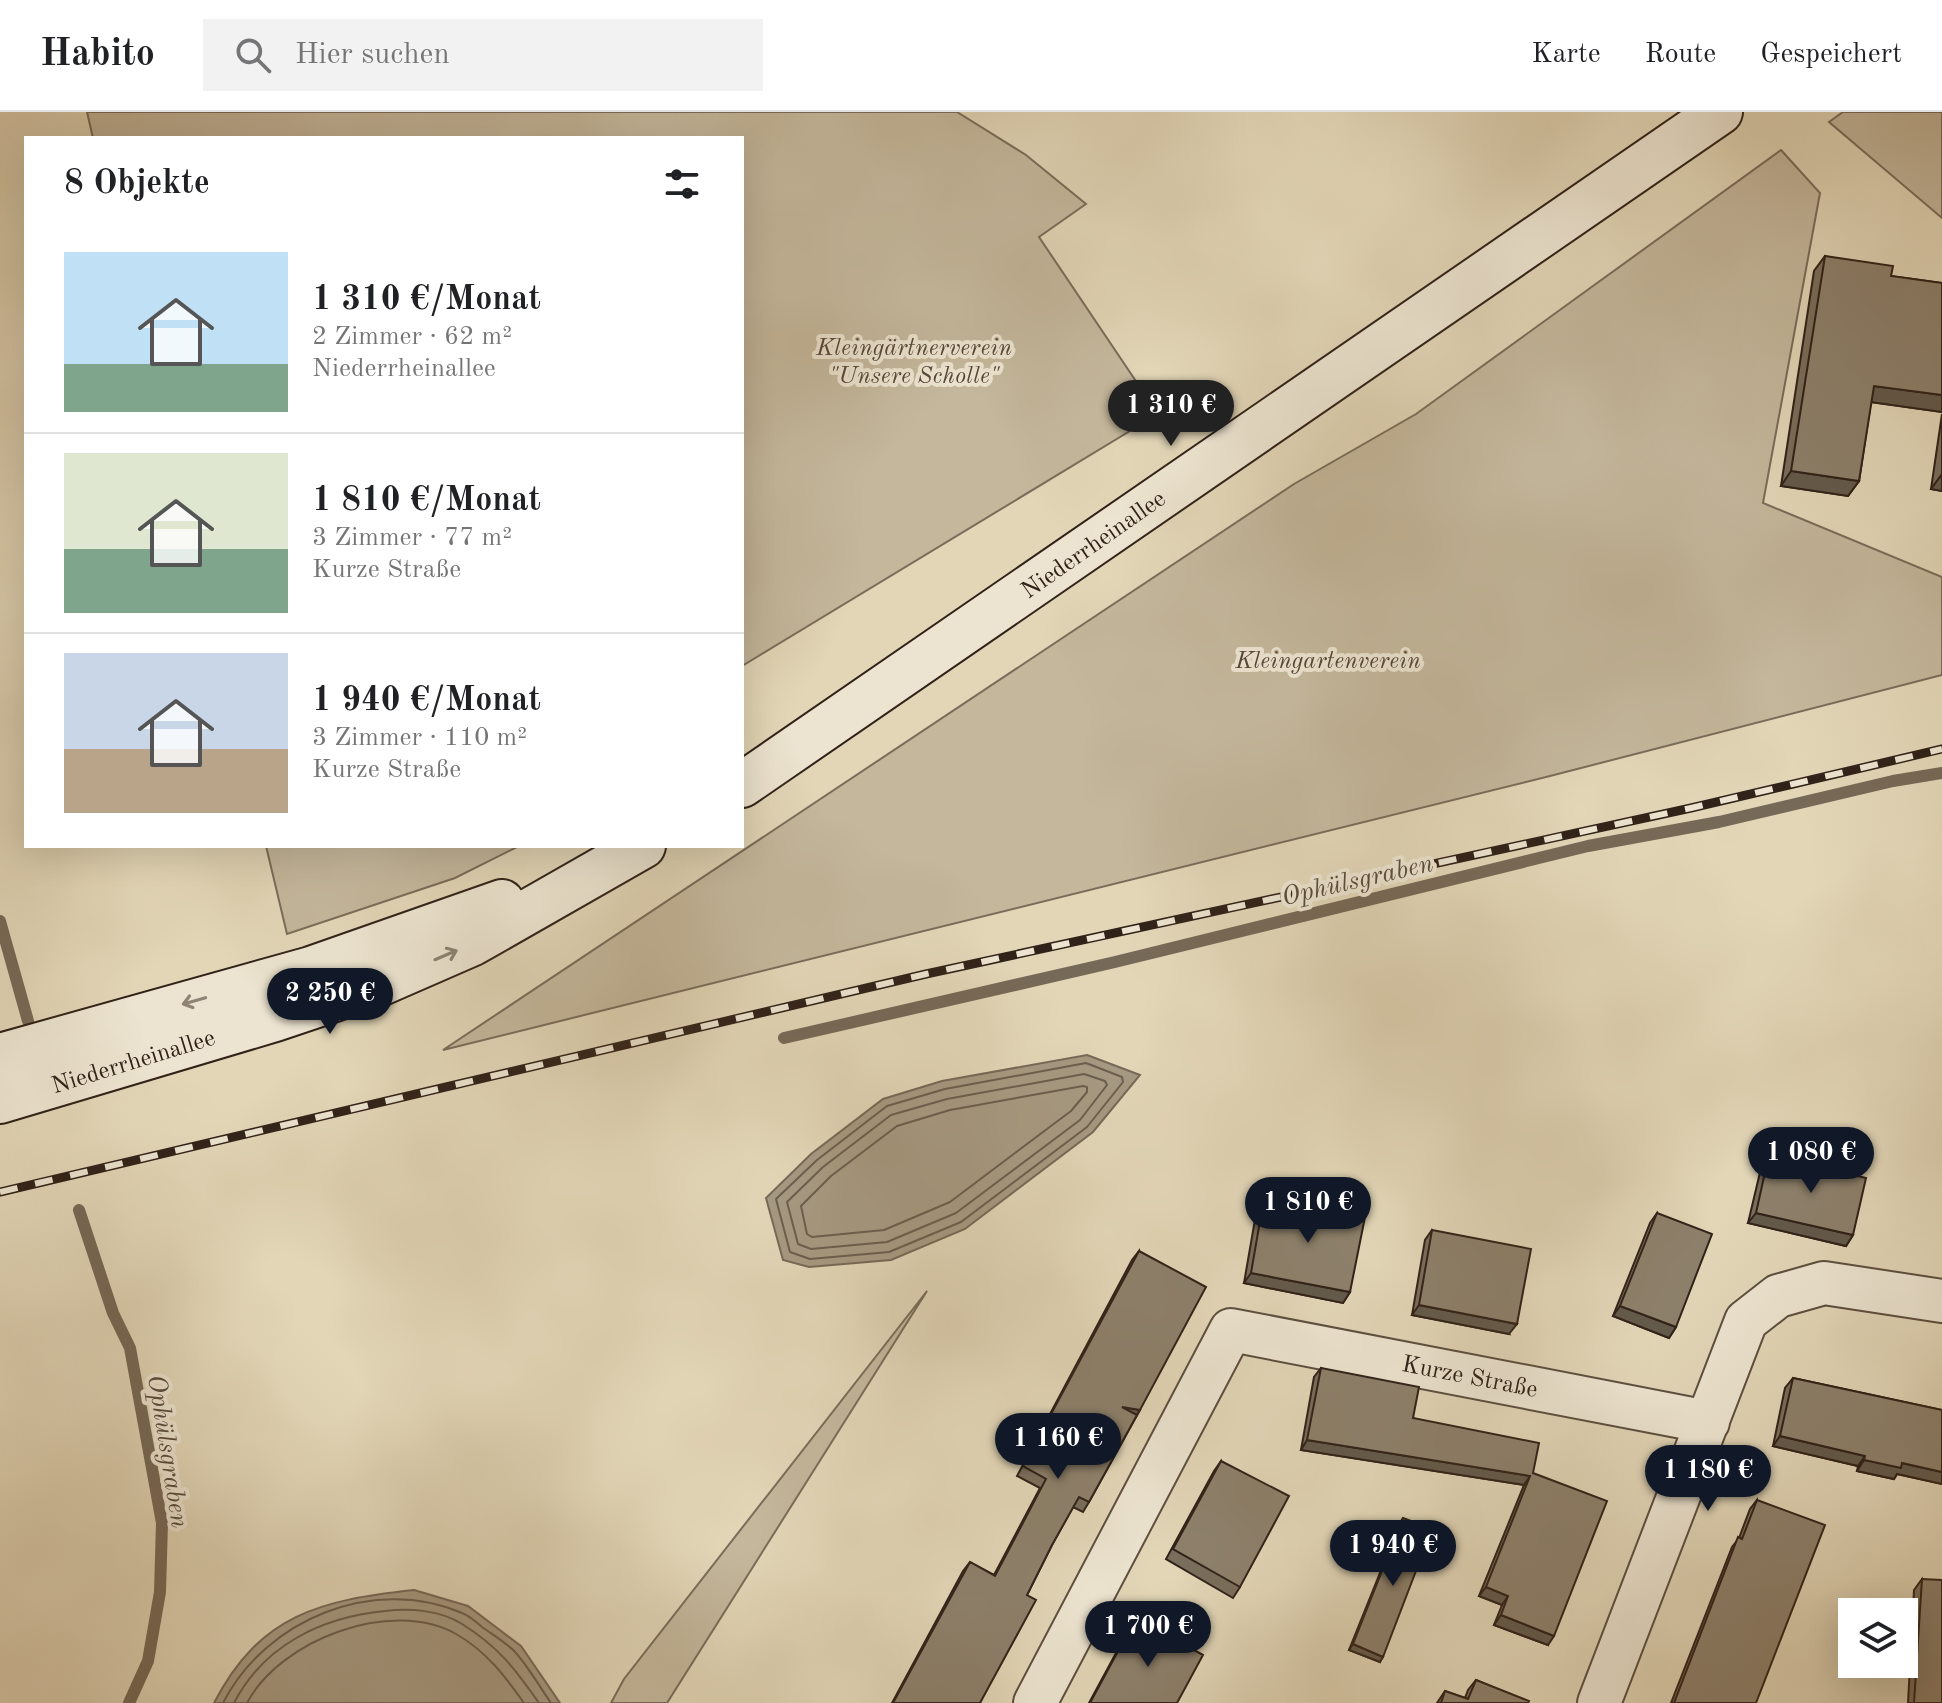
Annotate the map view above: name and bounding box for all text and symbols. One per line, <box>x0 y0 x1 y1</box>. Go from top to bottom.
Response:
search box <box>203 19 763 91</box>
icon: search <box>231 33 275 77</box>
text: Habito <box>40 36 155 74</box>
text: Hier suchen <box>295 40 450 70</box>
text: Karte <box>1532 41 1601 69</box>
text: Route <box>1645 41 1716 69</box>
text: Gespeichert <box>1760 41 1902 69</box>
icon: filters <box>660 162 704 206</box>
text: 8 Objekte <box>64 167 210 201</box>
text: 1 310 €/Monat <box>312 283 541 317</box>
icon: home <box>128 284 224 380</box>
text: 2 Zimmer · 62 m² <box>312 324 512 350</box>
park label: Kleingärtnerverein "Unsere Scholle" <box>815 337 1012 389</box>
text: Niederrheinallee <box>312 356 496 382</box>
pin: 1 310 € <box>1097 380 1245 448</box>
text: 1 310 € <box>1126 393 1216 419</box>
text: 1 810 €/Monat <box>312 484 541 518</box>
icon: home <box>128 485 224 581</box>
street label: Niederrheinallee <box>1018 487 1171 604</box>
text: 3 Zimmer · 77 m² <box>312 525 512 551</box>
text: Kurze Straße <box>312 557 461 583</box>
park label: Kleingartenverein <box>1234 650 1421 674</box>
text: 1 940 €/Monat <box>312 684 541 718</box>
icon: home <box>128 685 224 781</box>
text: 3 Zimmer · 110 m² <box>312 725 527 751</box>
text: Kurze Straße <box>312 757 461 783</box>
water label: Ophülsgraben <box>1279 851 1436 911</box>
one-way arrow <box>433 946 458 961</box>
pin: 2 250 € <box>256 968 404 1036</box>
text: 2 250 € <box>285 981 375 1007</box>
one-way arrow <box>182 995 208 1010</box>
street label: Niederrheinallee <box>49 1027 218 1099</box>
pin: 1 080 € <box>1737 1127 1885 1195</box>
text: 1 080 € <box>1766 1140 1856 1166</box>
pin: 1 810 € <box>1234 1177 1382 1245</box>
text: 1 810 € <box>1263 1190 1353 1216</box>
street label: Kurze Straße <box>1400 1353 1540 1403</box>
water label: Ophülsgraben <box>142 1373 192 1530</box>
pin: 1 160 € <box>984 1413 1132 1481</box>
text: 1 160 € <box>1013 1426 1103 1452</box>
pin: 1 180 € <box>1634 1445 1782 1513</box>
text: 1 180 € <box>1663 1458 1753 1484</box>
pin: 1 940 € <box>1319 1520 1467 1588</box>
text: 1 940 € <box>1348 1533 1438 1559</box>
map controls <box>1838 1598 1918 1678</box>
button: layers <box>1838 1598 1918 1678</box>
pin: 1 700 € <box>1074 1601 1222 1669</box>
text: 1 700 € <box>1103 1614 1193 1640</box>

